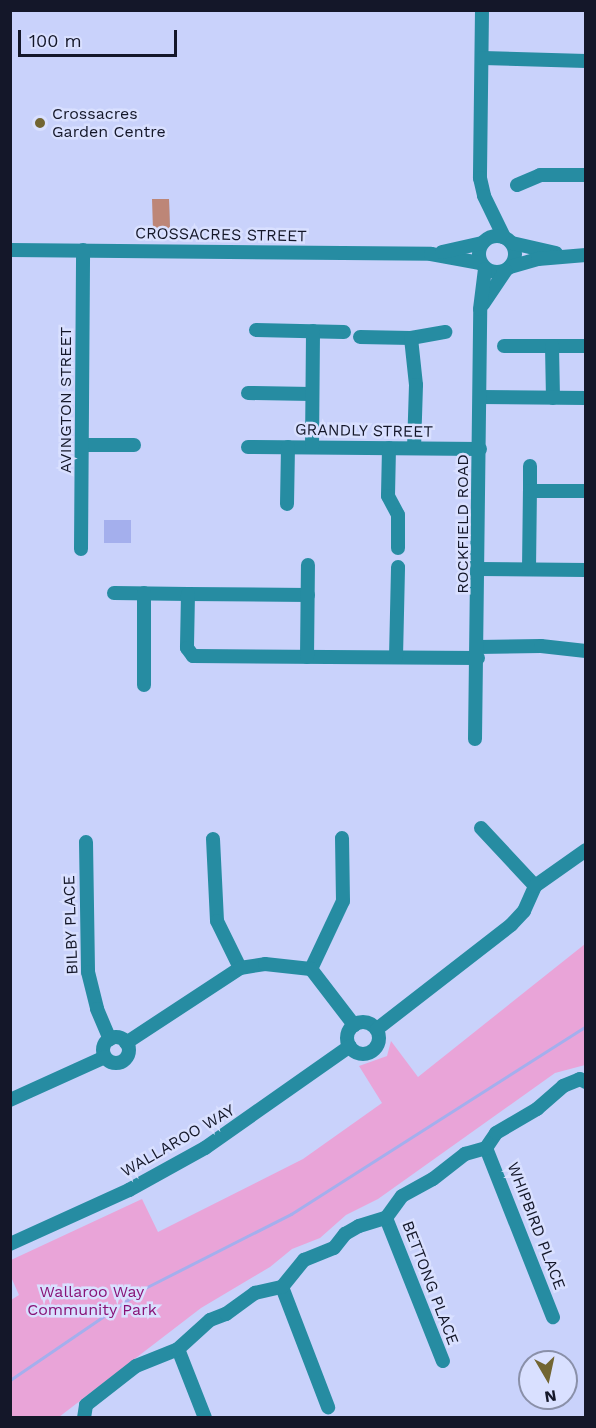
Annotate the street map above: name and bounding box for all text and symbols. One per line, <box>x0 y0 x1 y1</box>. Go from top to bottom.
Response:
scale bar <box>21 18 180 56</box>
text: 100 m <box>29 30 82 51</box>
place label: Crossacres Garden Centre <box>52 104 166 142</box>
marker: Crossacres Garden Centre <box>33 116 47 130</box>
street label: CROSSACRES STREET <box>135 224 307 246</box>
street label: AVINGTON STREET <box>56 327 76 473</box>
street label: GRANDLY STREET <box>295 420 433 442</box>
street label: ROCKFIELD ROAD <box>453 454 473 594</box>
street label: BILBY PLACE <box>60 875 82 975</box>
street label: WALLAROO WAY <box>118 1101 238 1181</box>
street label: WHIPBIRD PLACE <box>503 1159 569 1293</box>
street label: BETTONG PLACE <box>398 1218 462 1348</box>
park label: Wallaroo Way Community Park <box>27 1282 157 1320</box>
north arrow <box>518 1350 578 1410</box>
text: N <box>543 1386 558 1407</box>

